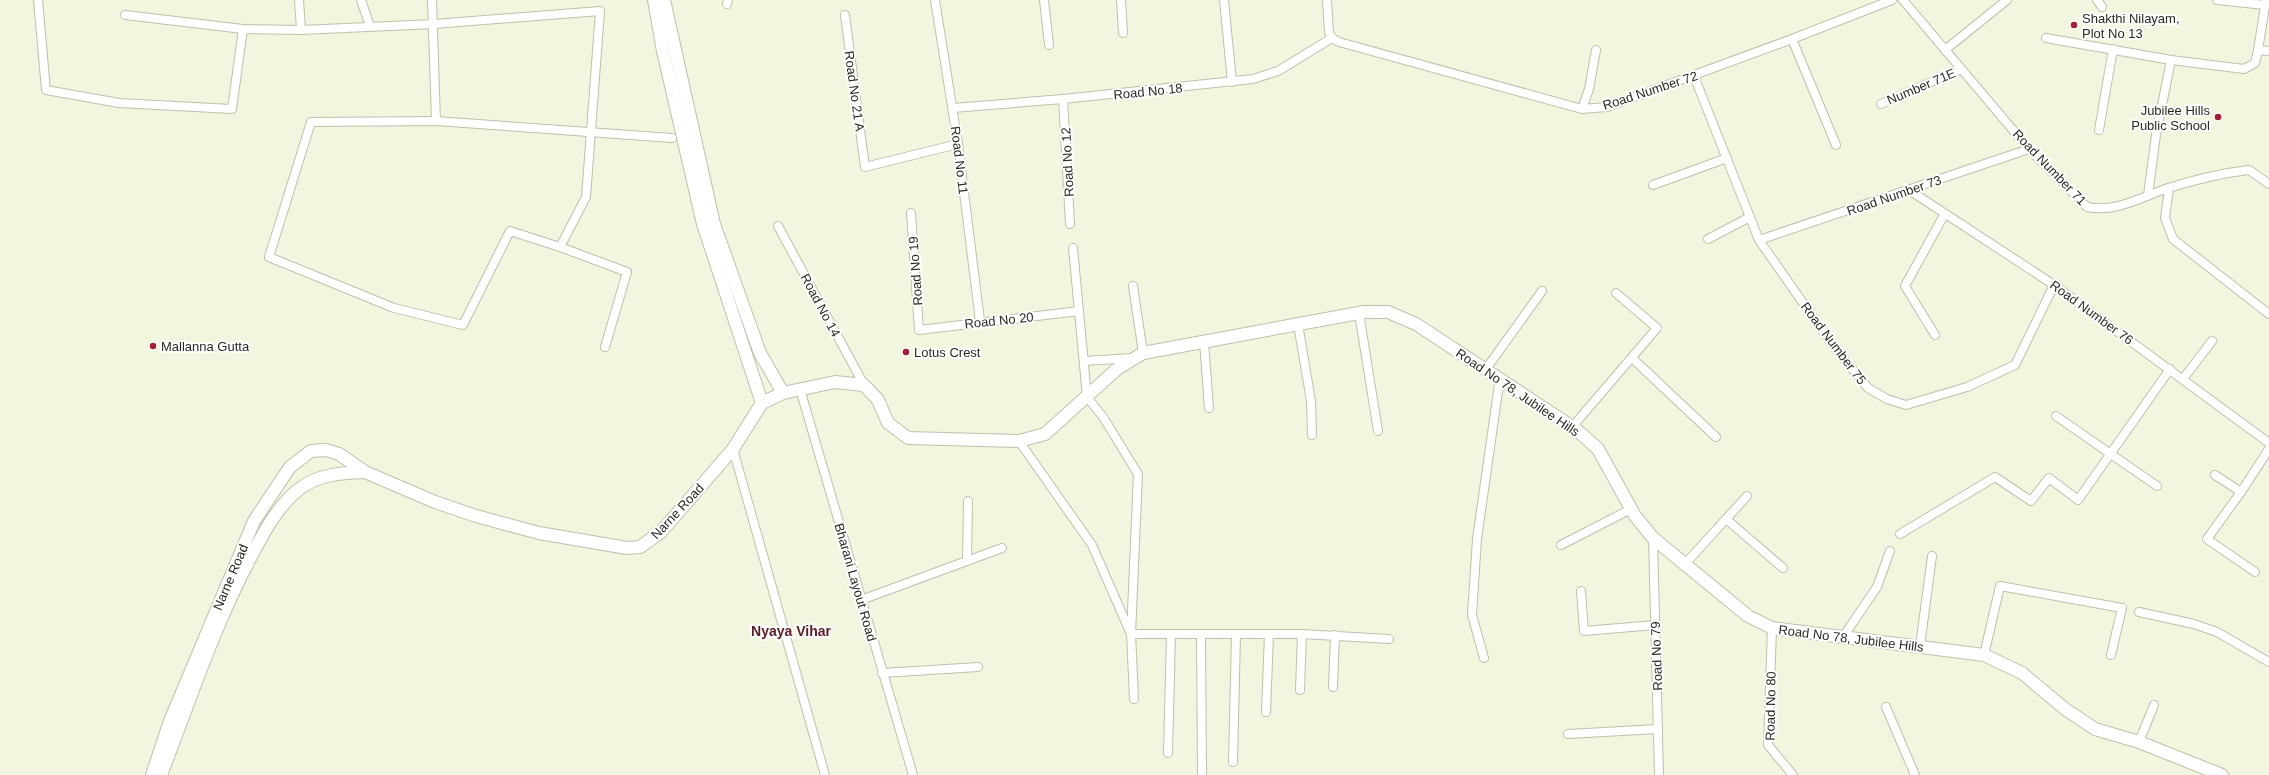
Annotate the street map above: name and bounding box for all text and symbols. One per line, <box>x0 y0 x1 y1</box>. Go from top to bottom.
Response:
place label: Shakthi Nilayam, Plot No 13 <box>2082 11 2180 41</box>
marker: Shakthi Nilayam, Plot No 13 <box>2069 20 2079 30</box>
street label: Road No 21 A <box>841 50 868 133</box>
street label: Number 71E <box>1885 65 1958 108</box>
street label: Road Number 72 <box>1601 68 1700 113</box>
street label: Road No 18 <box>1113 80 1183 103</box>
place label: Jubilee Hills Public School <box>2131 103 2210 133</box>
marker: Jubilee Hills Public School <box>2213 112 2223 122</box>
street label: Road No 11 <box>948 125 971 195</box>
street label: Road No 12 <box>1058 127 1077 197</box>
street label: Road Number 71 <box>2010 127 2089 208</box>
street label: Road Number 73 <box>1845 172 1943 219</box>
street label: Road No 19 <box>906 236 925 306</box>
street label: Road No 14 <box>798 271 843 339</box>
street label: Road Number 76 <box>2047 277 2136 348</box>
street label: Road Number 75 <box>1798 299 1869 387</box>
street label: Road No 20 <box>964 309 1034 332</box>
place label: Mallanna Gutta <box>161 339 250 354</box>
marker: Mallanna Gutta <box>148 341 158 351</box>
place label: Lotus Crest <box>914 345 981 360</box>
street label: Road No 78, Jubilee Hills <box>1453 345 1583 440</box>
marker: Lotus Crest <box>901 347 911 357</box>
street label: Narne Road <box>648 481 707 542</box>
street label: Bharani Layout Road <box>831 521 880 643</box>
street label: Narne Road <box>210 542 251 612</box>
street label: Road No 79 <box>1648 621 1665 691</box>
street label: Road No 78, Jubilee Hills <box>1778 622 1925 655</box>
district label: Nyaya Vihar <box>751 623 832 639</box>
street label: Road No 80 <box>1762 671 1779 741</box>

